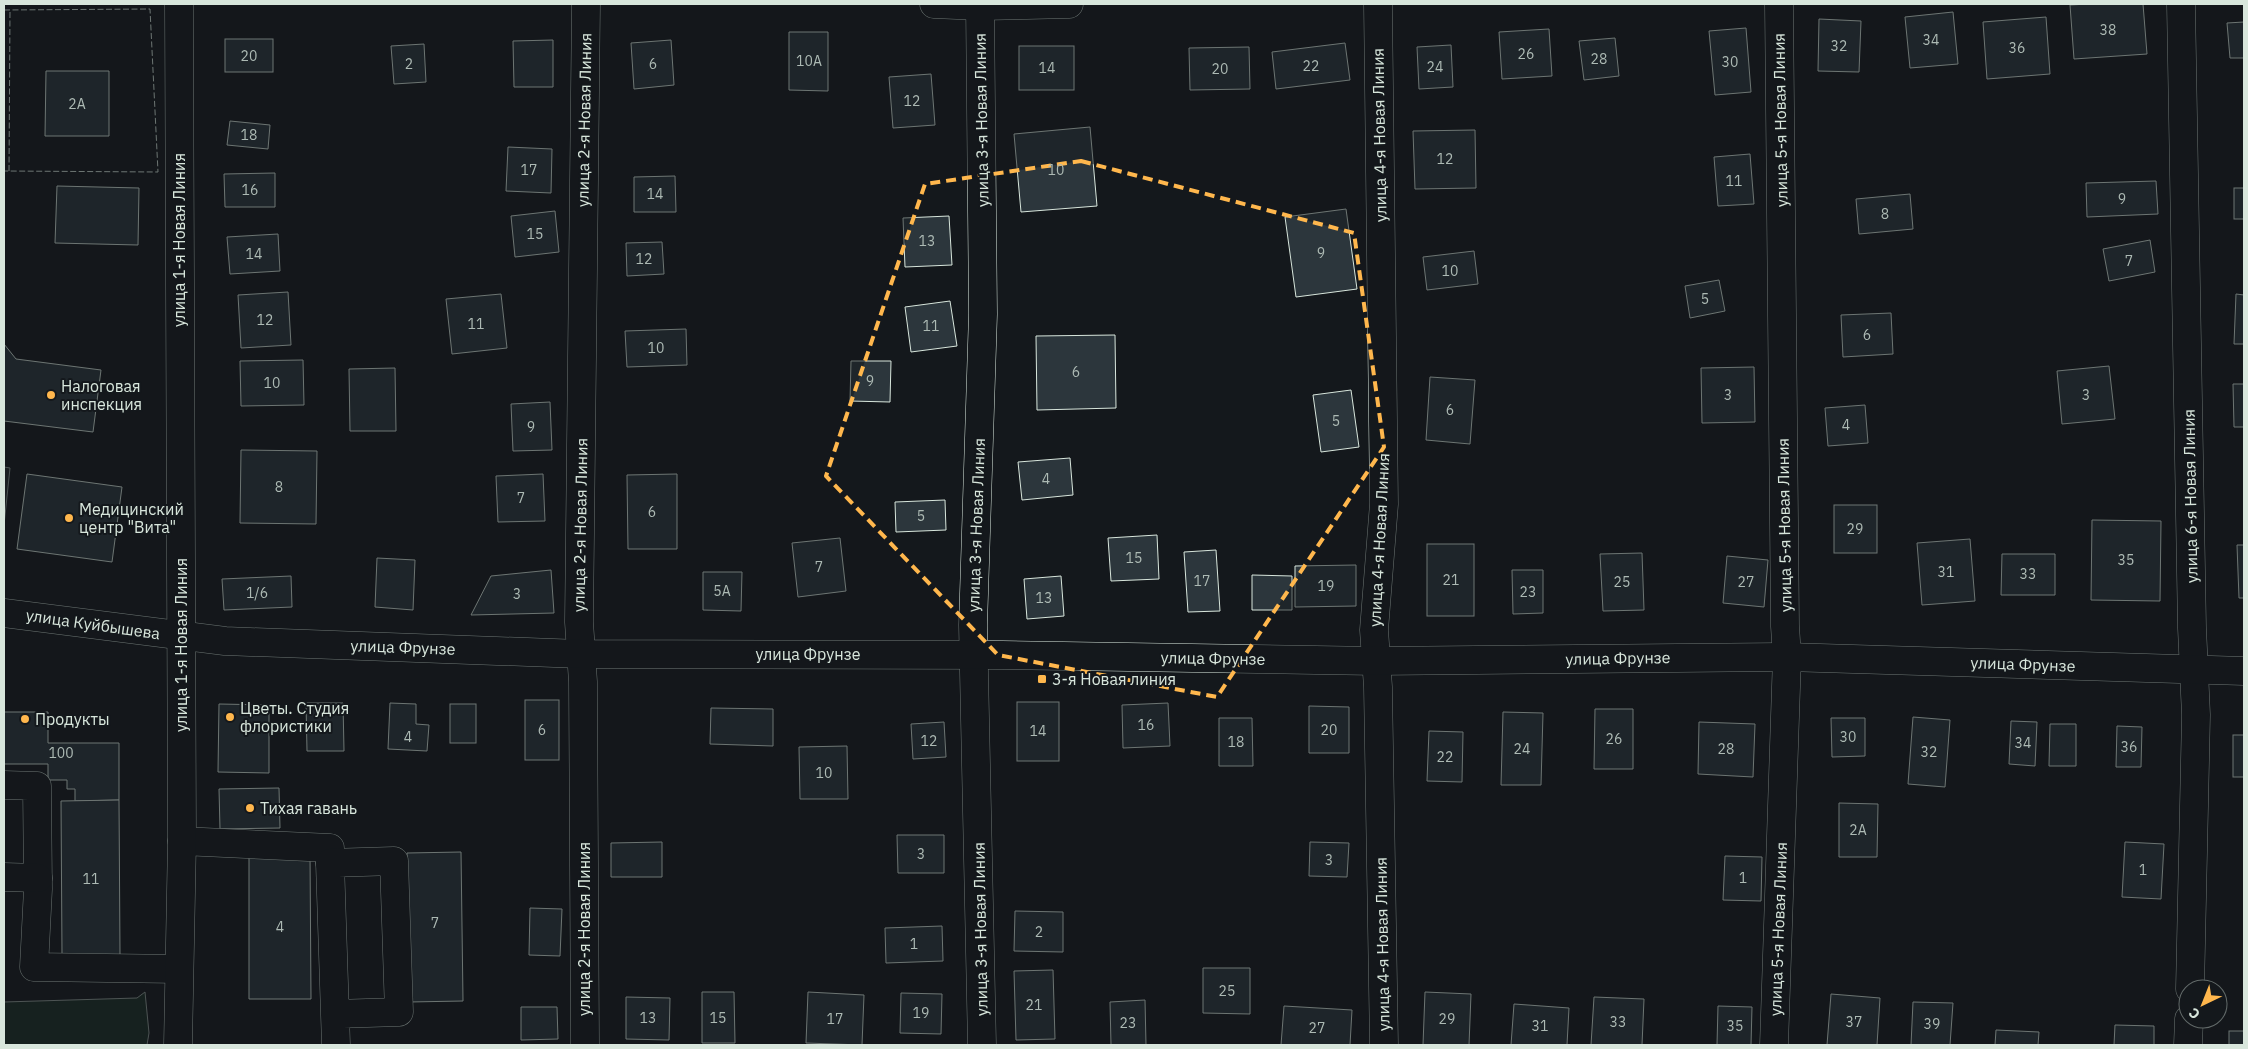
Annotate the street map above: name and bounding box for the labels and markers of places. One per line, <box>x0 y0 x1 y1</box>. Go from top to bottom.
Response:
place label: Налоговая инспекция <box>61 376 142 414</box>
marker: Налоговая инспекция <box>45 389 57 401</box>
place label: Медицинский центр "Вита" <box>79 499 184 537</box>
marker: Медицинский центр "Вита" <box>63 512 75 524</box>
place label: 3-я Новая линия <box>1052 669 1176 689</box>
marker: 3-я Новая линия <box>1036 673 1048 685</box>
place label: Цветы. Студия флористики <box>240 698 349 736</box>
place label: Продукты <box>35 709 110 729</box>
marker: Цветы. Студия флористики <box>224 711 236 723</box>
marker: Продукты <box>19 713 31 725</box>
place label: Тихая гавань <box>260 798 357 818</box>
marker: Тихая гавань <box>244 802 256 814</box>

